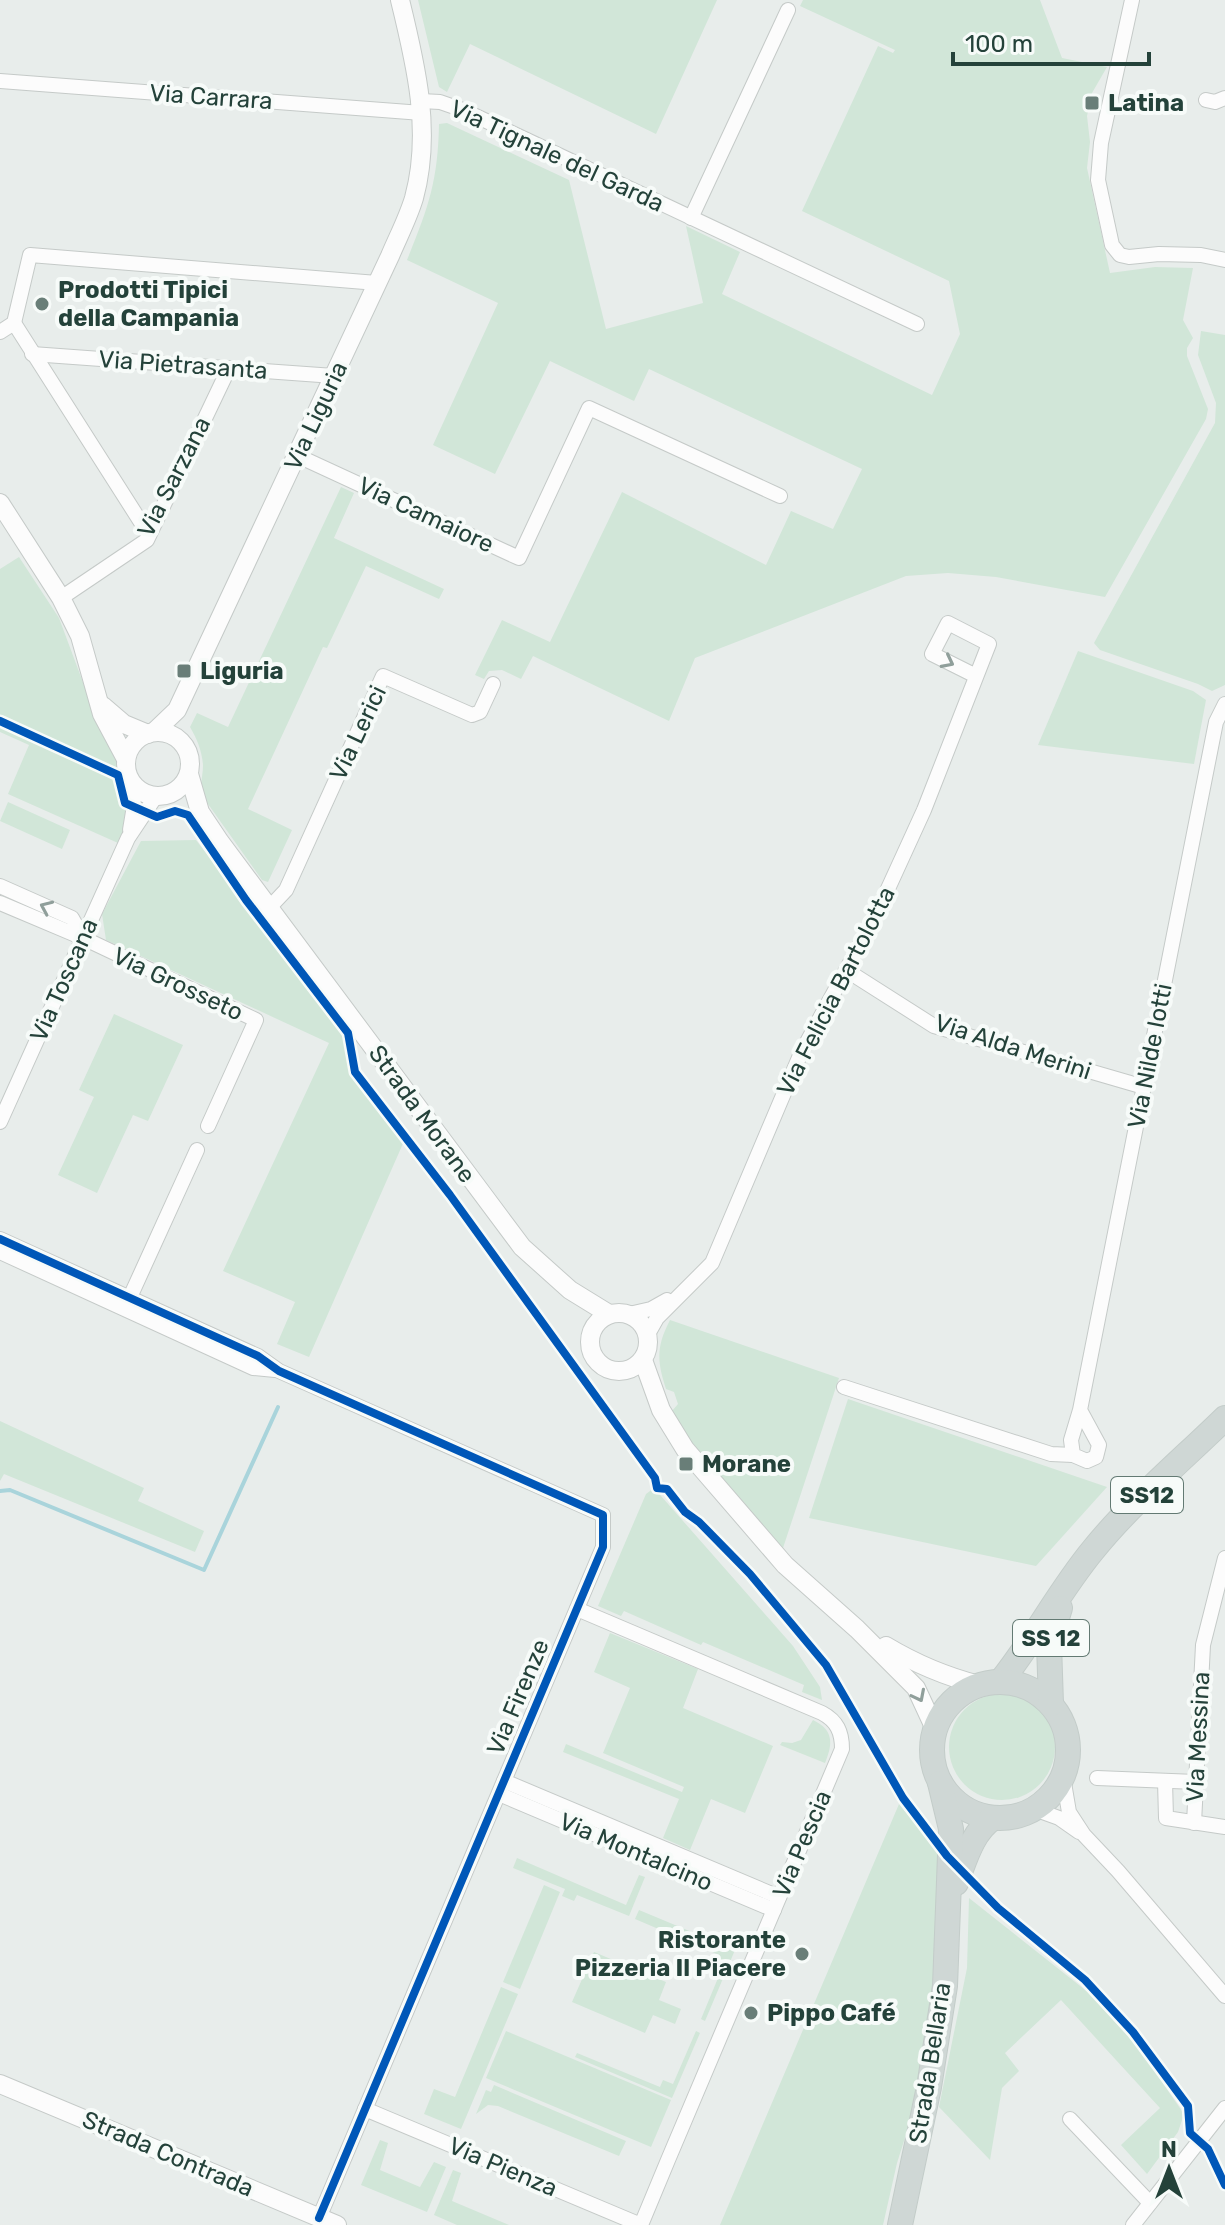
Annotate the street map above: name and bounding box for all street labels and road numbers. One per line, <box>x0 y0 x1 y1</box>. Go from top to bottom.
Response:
street label: Via Carrara <box>149 79 273 115</box>
street label: Via Tignale del Garda <box>446 94 668 218</box>
street label: Via Pietrasanta <box>98 345 268 385</box>
street label: Via Liguria <box>279 357 353 475</box>
street label: Via Sarzana <box>132 412 216 542</box>
street label: Via Camaiore <box>354 471 498 559</box>
street label: Via Lerici <box>324 681 392 785</box>
street label: Via Felicia Bartolotta <box>771 882 901 1100</box>
street label: Via Toscana <box>24 914 104 1046</box>
street label: Via Grosseto <box>108 942 248 1026</box>
street label: Via Nilde Iotti <box>1122 981 1178 1131</box>
street label: Via Alda Merini <box>931 1008 1095 1086</box>
street label: Strada Morane <box>363 1040 481 1188</box>
road number: SS12 <box>1111 1477 1183 1513</box>
road number: SS 12 <box>1013 1620 1089 1656</box>
street label: Via Firenze <box>481 1635 555 1759</box>
street label: Via Messina <box>1181 1671 1215 1803</box>
street label: Via Pescia <box>767 1786 837 1902</box>
street label: Via Montalcino <box>555 1807 717 1897</box>
street label: Strada Bellaria <box>903 1981 957 2145</box>
street label: Strada Contrada <box>78 2105 258 2203</box>
street label: Via Pienza <box>444 2132 562 2202</box>

